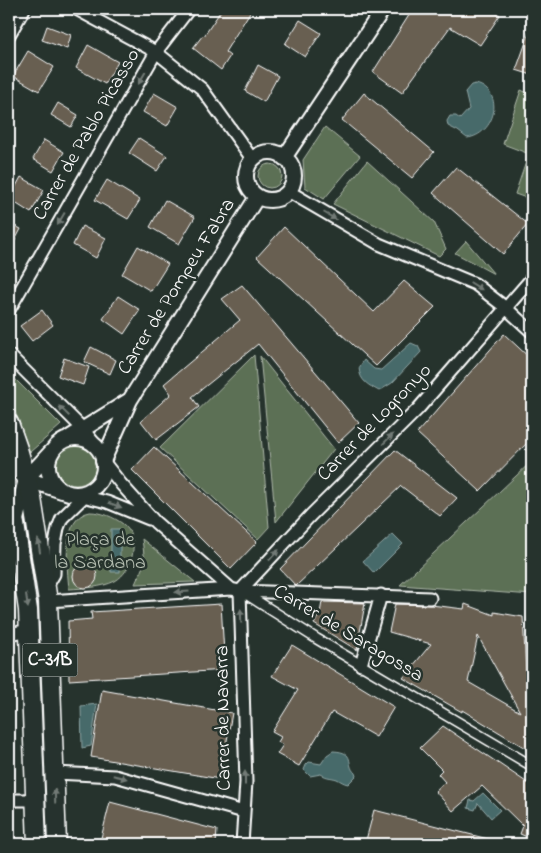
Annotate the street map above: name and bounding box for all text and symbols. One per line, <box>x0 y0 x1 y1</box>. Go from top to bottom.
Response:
street label: Carrer de Pablo Picasso <box>26 44 148 226</box>
one-way arrow <box>138 70 146 85</box>
street label: Carrer de Pompeu Fabra <box>111 193 243 381</box>
one-way arrow <box>57 211 65 226</box>
one-way arrow <box>324 212 337 221</box>
one-way arrow <box>470 281 483 291</box>
street label: Carrer de Logronyo <box>311 357 440 489</box>
one-way arrow <box>58 405 70 417</box>
one-way arrow <box>382 433 394 445</box>
one-way arrow <box>108 501 123 509</box>
park label: Plaça de la Sardana <box>54 526 146 578</box>
one-way arrow <box>35 538 43 554</box>
one-way arrow <box>268 549 280 561</box>
street label: Carrer de Saragossa <box>267 578 429 691</box>
one-way arrow <box>174 588 190 596</box>
one-way arrow <box>23 594 31 610</box>
one-way arrow <box>237 607 245 623</box>
road number: C-31B <box>22 644 78 676</box>
street label: Carrer de Navarra <box>208 645 240 791</box>
one-way arrow <box>241 770 249 786</box>
one-way arrow <box>113 774 128 782</box>
one-way arrow <box>51 787 59 803</box>

